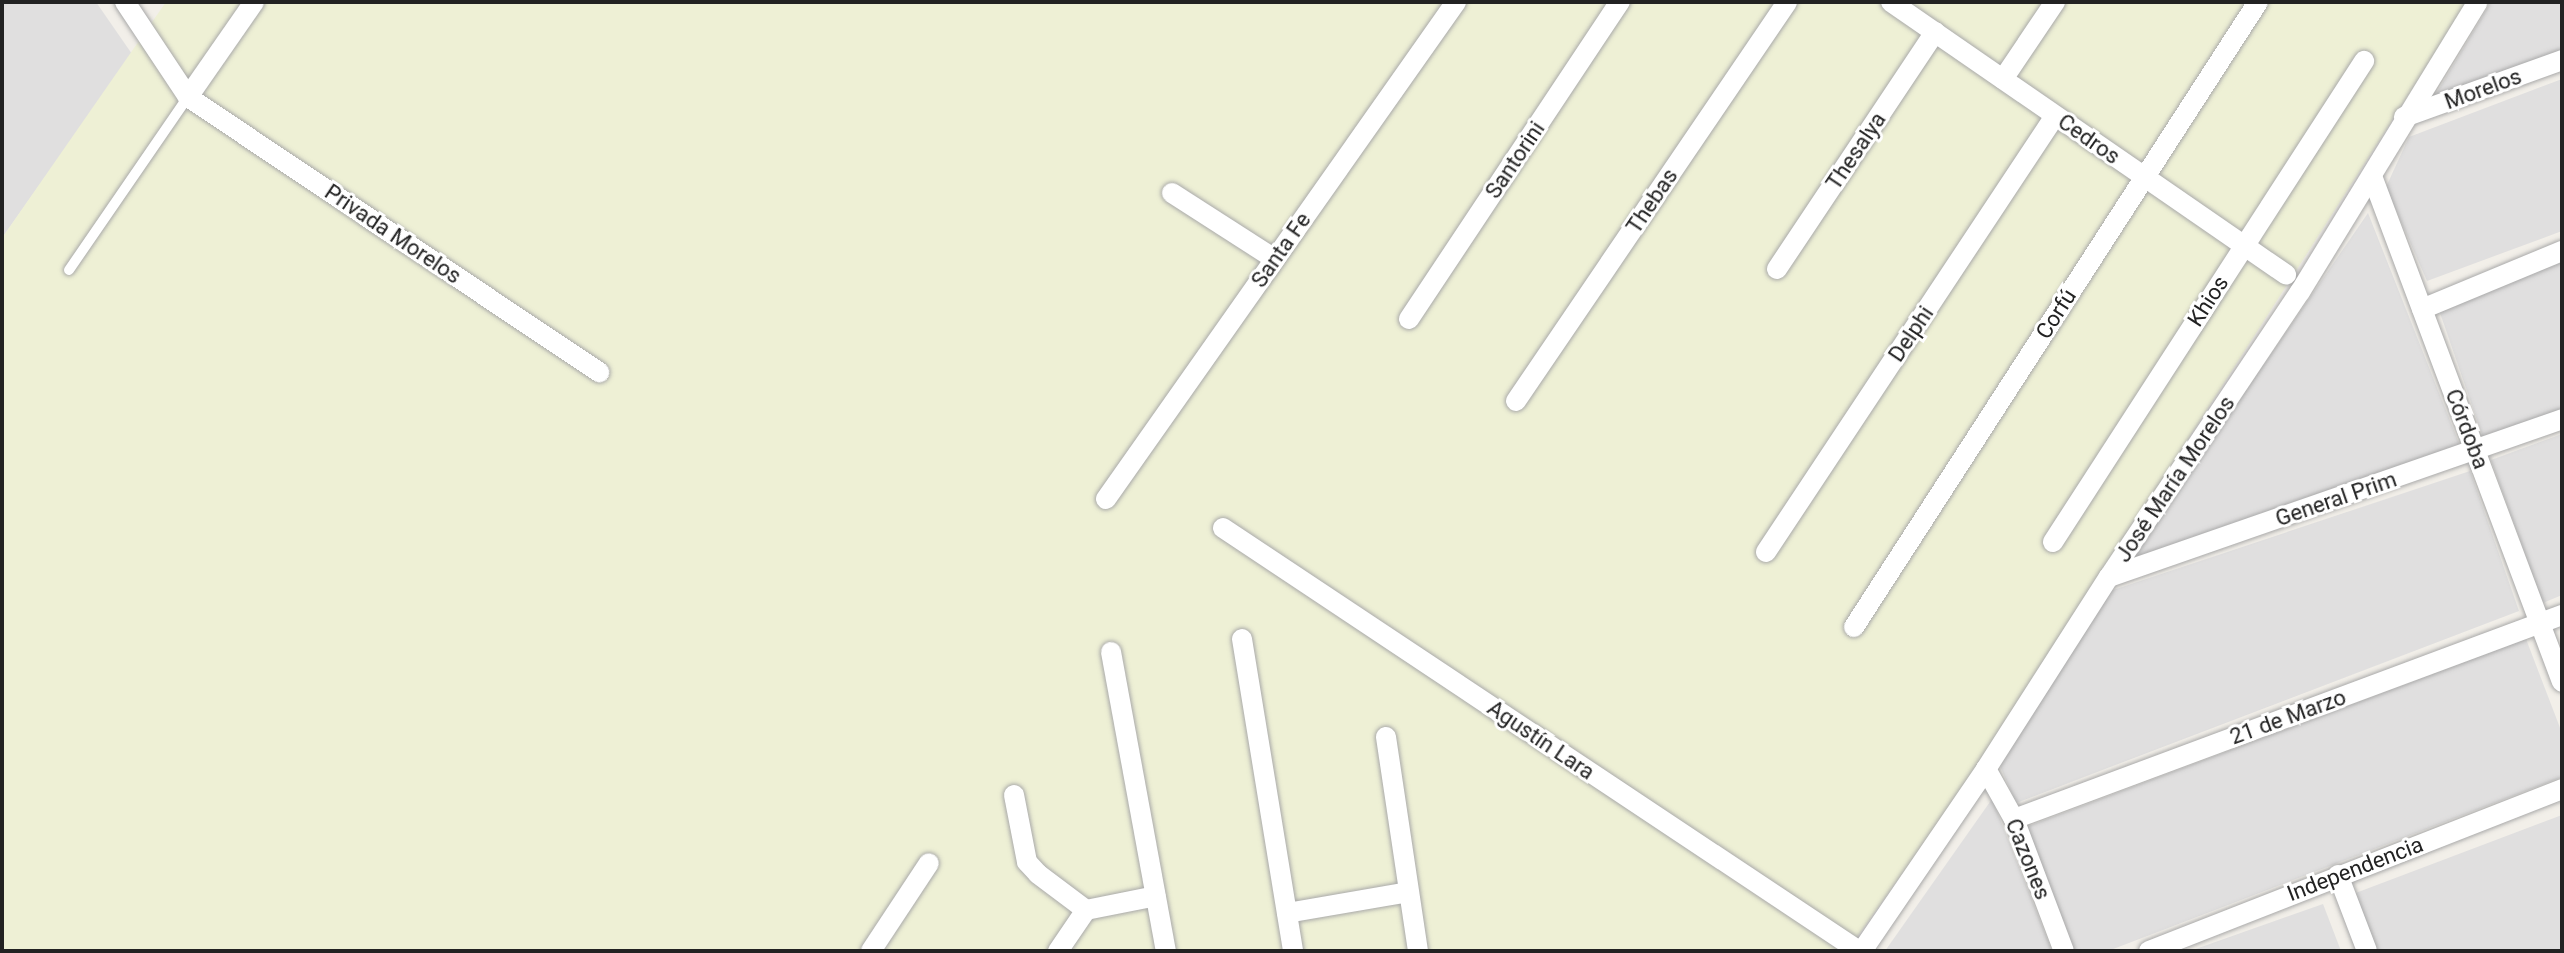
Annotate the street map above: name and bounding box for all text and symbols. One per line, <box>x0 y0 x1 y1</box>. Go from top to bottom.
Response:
street label: Morelos <box>2441 63 2525 115</box>
street label: Thesalya <box>1821 107 1891 195</box>
street label: Cedros <box>2053 108 2125 170</box>
street label: Santorini <box>1480 117 1550 203</box>
street label: Thebas <box>1621 164 1683 238</box>
street label: Privada Morelos <box>320 179 466 289</box>
street label: Santa Fe <box>1246 207 1316 293</box>
street label: Khios <box>2182 271 2234 331</box>
street label: Corfú <box>2030 284 2082 344</box>
street label: Delphi <box>1883 301 1939 367</box>
street label: Córdoba <box>2440 385 2494 473</box>
street label: José María Morelos <box>2110 391 2240 567</box>
street label: General Prim <box>2272 466 2400 532</box>
street label: 21 de Marzo <box>2226 684 2350 750</box>
street label: Agustín Lara <box>1483 695 1599 785</box>
street label: Cazones <box>2000 815 2056 903</box>
street label: Independencia <box>2283 831 2427 907</box>

